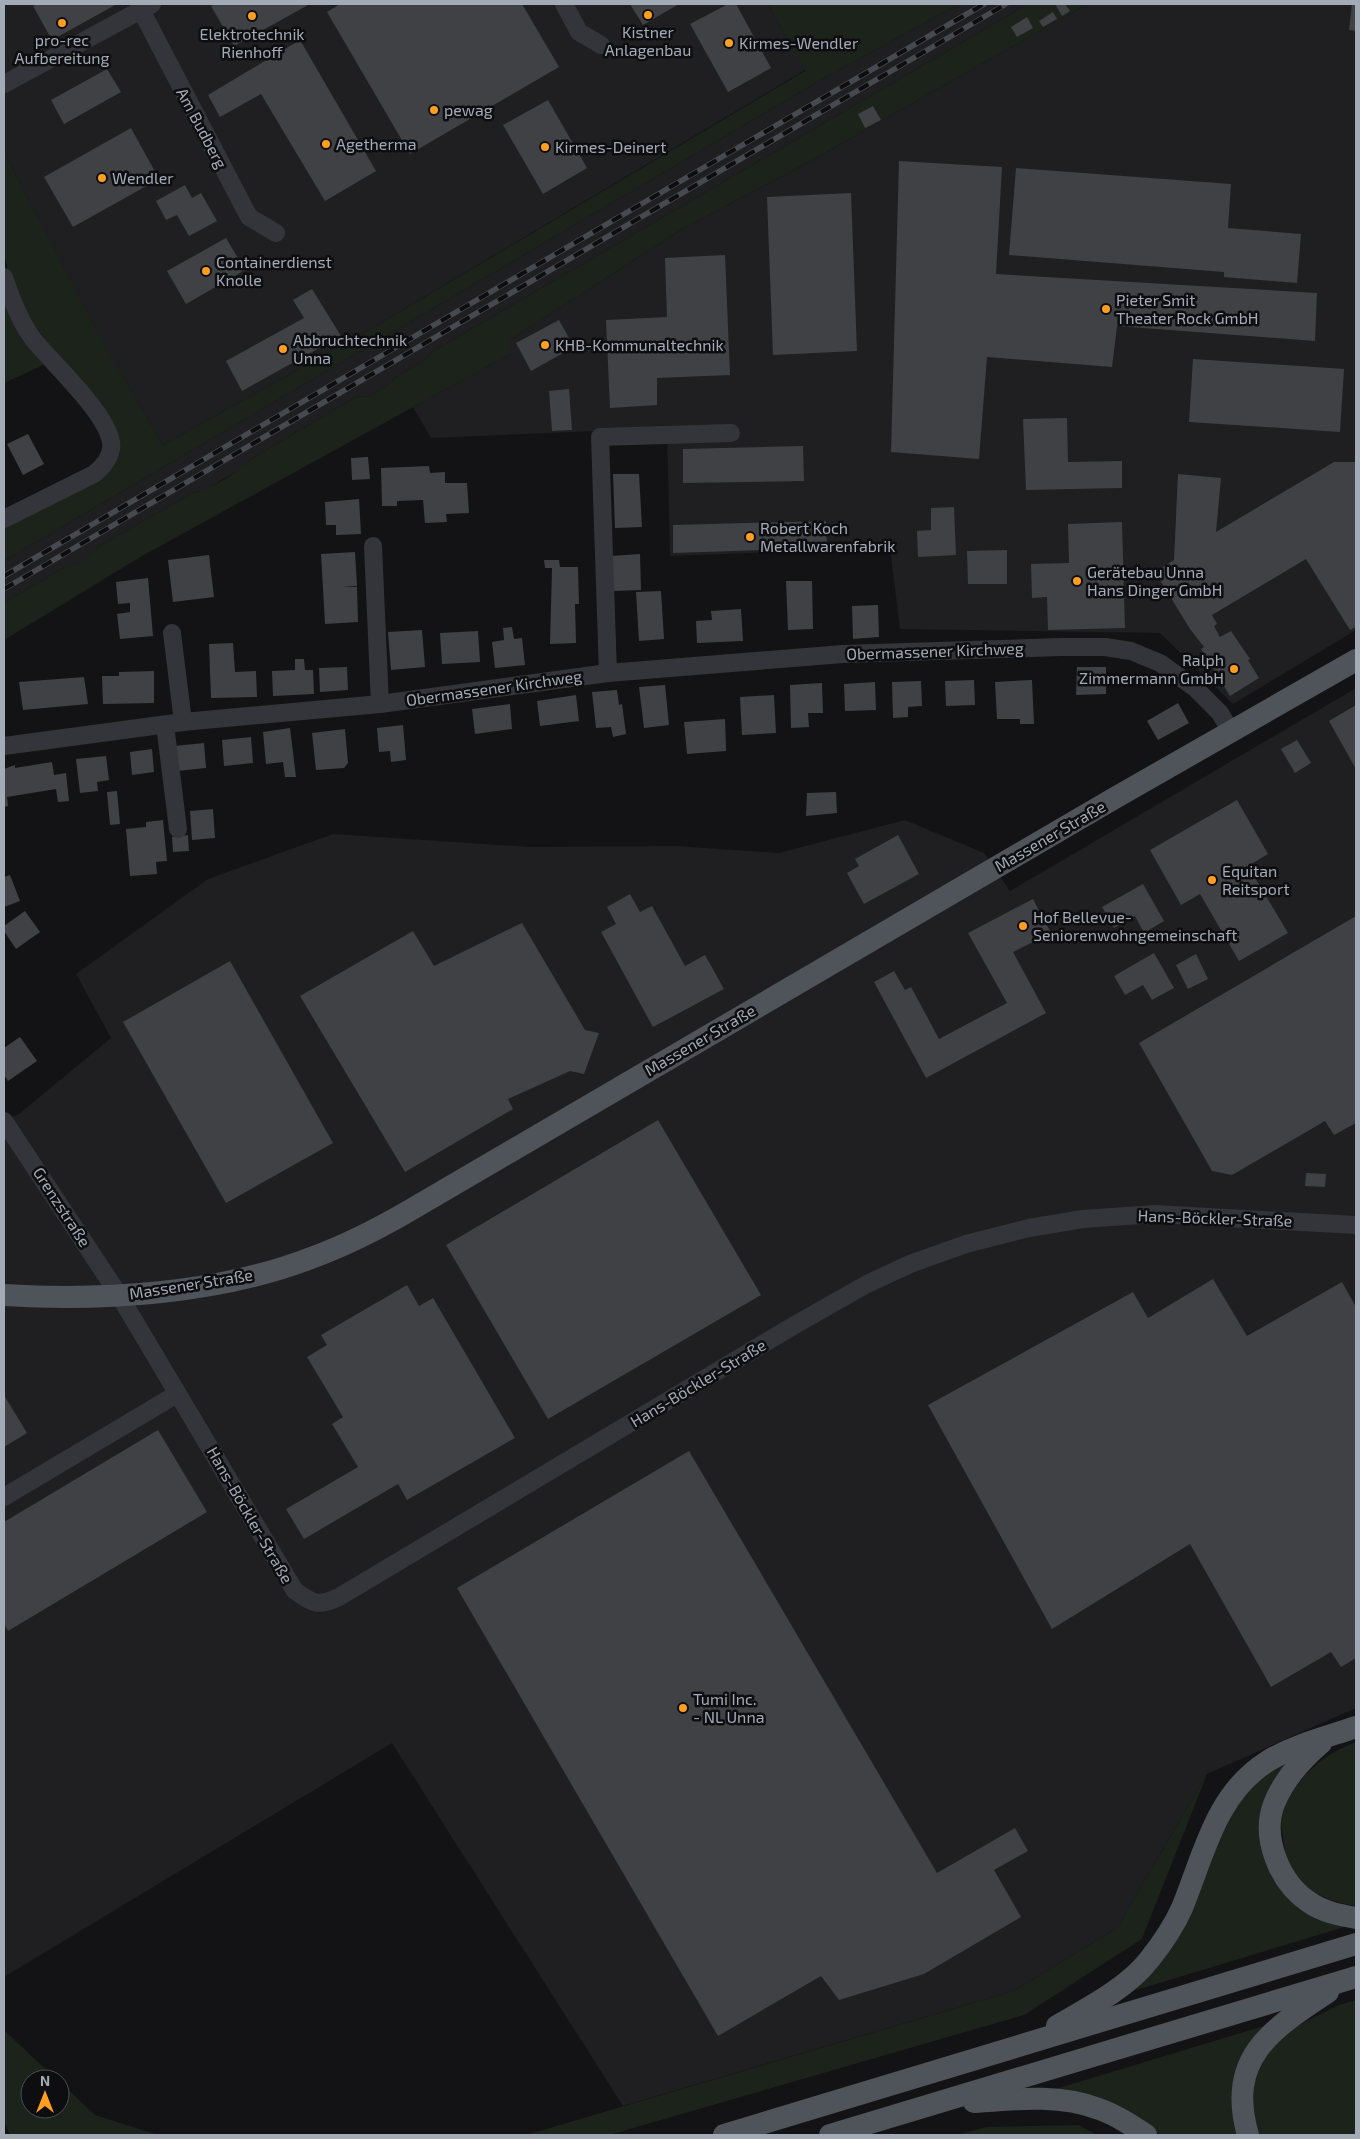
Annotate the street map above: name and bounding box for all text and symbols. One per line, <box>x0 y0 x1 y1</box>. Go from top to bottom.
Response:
marker: Kistner Anlagenbau <box>642 9 654 21</box>
marker: Elektrotechnik Rienhoff <box>246 10 258 22</box>
marker: pro-rec Aufbereitung <box>56 17 68 29</box>
place label: Kistner Anlagenbau <box>605 22 691 59</box>
place label: Elektrotechnik Rienhoff <box>199 24 305 61</box>
place label: pro-rec Aufbereitung <box>14 30 110 67</box>
place label: Kirmes-Wendler <box>739 33 859 52</box>
marker: Kirmes-Wendler <box>723 37 735 49</box>
street label: Am Budberg <box>173 84 232 171</box>
place label: pewag <box>444 100 493 119</box>
marker: pewag <box>428 104 440 116</box>
place label: Agetherma <box>336 134 417 153</box>
place label: Kirmes-Deinert <box>555 137 666 156</box>
marker: Agetherma <box>320 138 332 150</box>
marker: Kirmes-Deinert <box>539 141 551 153</box>
place label: Wendler <box>112 168 174 187</box>
marker: Wendler <box>96 172 108 184</box>
place label: Containerdienst Knolle <box>216 252 332 289</box>
marker: Containerdienst Knolle <box>200 265 212 277</box>
place label: Pieter Smit Theater Rock GmbH <box>1116 290 1258 327</box>
marker: Pieter Smit Theater Rock GmbH <box>1100 303 1112 315</box>
place label: Abbruchtechnik Unna <box>293 330 407 367</box>
place label: KHB-Kommunaltechnik <box>555 335 724 354</box>
marker: KHB-Kommunaltechnik <box>539 339 551 351</box>
marker: Abbruchtechnik Unna <box>277 343 289 355</box>
place label: Robert Koch Metallwarenfabrik <box>760 518 895 555</box>
marker: Robert Koch Metallwarenfabrik <box>744 531 756 543</box>
place label: Gerätebau Unna Hans Dinger GmbH <box>1087 562 1222 599</box>
marker: Gerätebau Unna Hans Dinger GmbH <box>1071 575 1083 587</box>
street label: Obermassener Kirchweg <box>846 638 1024 663</box>
place label: Ralph Zimmermann GmbH <box>1079 650 1224 687</box>
marker: Ralph Zimmermann GmbH <box>1228 663 1240 675</box>
street label: Obermassener Kirchweg <box>405 666 583 709</box>
street label: Massener Straße <box>991 796 1109 875</box>
place label: Equitan Reitsport <box>1222 861 1289 898</box>
marker: Equitan Reitsport <box>1206 874 1218 886</box>
place label: Hof Bellevue- Seniorenwohngemeinschaft <box>1033 907 1237 944</box>
marker: Hof Bellevue- Seniorenwohngemeinschaft <box>1017 920 1029 932</box>
street label: Massener Straße <box>641 1000 759 1079</box>
street label: Grenzstraße <box>30 1163 95 1250</box>
street label: Hans-Böckler-Straße <box>1137 1205 1293 1230</box>
street label: Massener Straße <box>128 1264 254 1303</box>
street label: Hans-Böckler-Straße <box>627 1335 769 1431</box>
street label: Hans-Böckler-Straße <box>204 1443 297 1586</box>
place label: Tumi Inc. - NL Unna <box>693 1689 765 1726</box>
marker: Tumi Inc. - NL Unna <box>677 1702 689 1714</box>
north arrow <box>20 2069 70 2119</box>
text: N <box>40 2072 50 2089</box>

